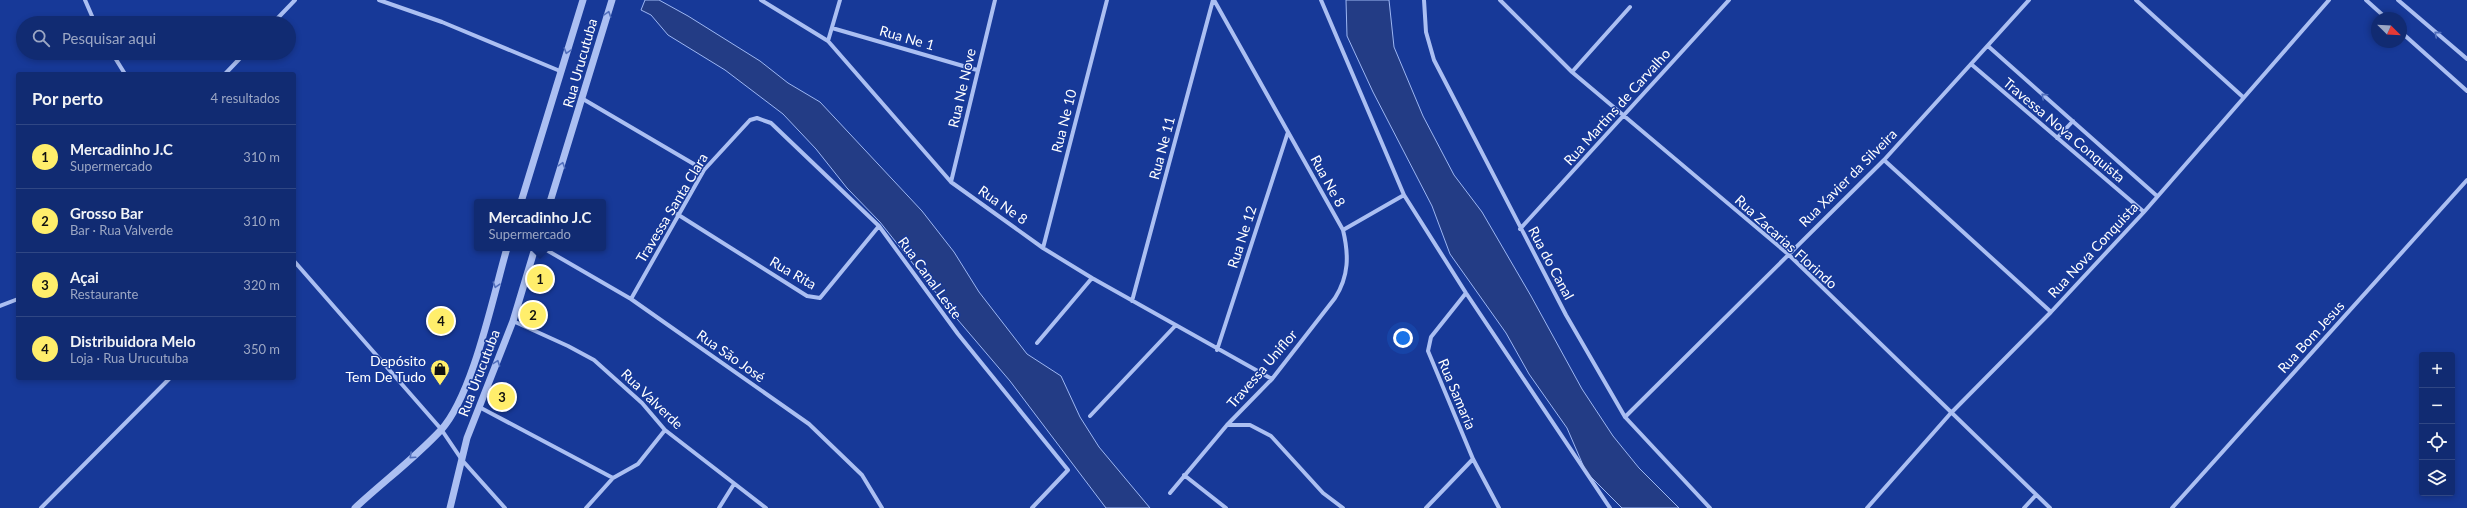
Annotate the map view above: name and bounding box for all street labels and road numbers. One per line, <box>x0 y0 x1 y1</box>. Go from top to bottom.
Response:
street label: Rua Urucutuba <box>559 16 600 109</box>
street label: Rua Ne 1 <box>878 22 937 53</box>
street label: Rua Martins de Carvalho <box>1560 45 1674 168</box>
street label: Rua Ne Nove <box>944 47 979 129</box>
street label: Travessa Nova Conquista <box>2000 74 2129 185</box>
street label: Rua Ne 10 <box>1047 88 1080 154</box>
street label: Rua Ne 11 <box>1145 115 1178 181</box>
street label: Rua Xavier da Silveira <box>1795 125 1900 230</box>
street label: Travessa Santa Clara <box>632 150 711 266</box>
street label: Rua Ne 8 <box>1307 152 1350 210</box>
street label: Rua Ne 8 <box>975 181 1031 228</box>
street label: Rua Zacarias Florindo <box>1732 191 1841 292</box>
street label: Rua Nova Conquista <box>2044 198 2141 301</box>
street label: Rua Ne 12 <box>1223 204 1260 270</box>
street label: Rua do Canal <box>1525 223 1578 302</box>
street label: Rua Canal Leste <box>895 233 966 322</box>
street label: Rua Rita <box>767 252 820 293</box>
street label: Rua Bom Jesus <box>2274 297 2348 376</box>
street label: Rua São José <box>694 326 769 385</box>
street label: Travessa Uniflor <box>1223 326 1300 411</box>
street label: Rua Urucutuba <box>454 327 503 419</box>
street label: Rua Samaria <box>1435 356 1480 432</box>
street label: Rua Valverde <box>618 365 687 432</box>

